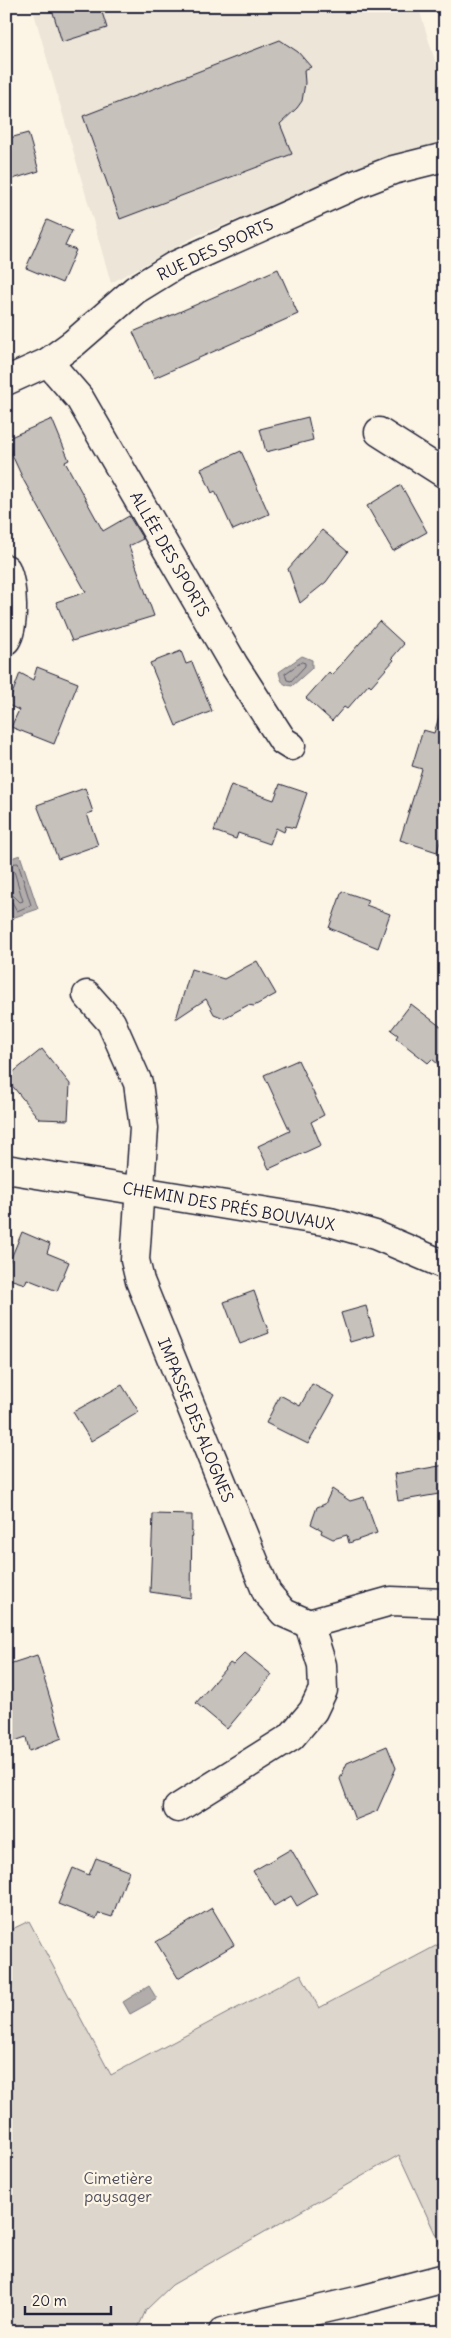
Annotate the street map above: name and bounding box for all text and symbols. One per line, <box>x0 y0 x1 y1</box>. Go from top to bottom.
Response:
street label: RUE DES SPORTS <box>154 213 276 285</box>
street label: ALLÉE DES SPORTS <box>126 488 214 620</box>
street label: CHEMIN DES PRÉS BOUVAUX <box>121 1177 337 1235</box>
street label: IMPASSE DES ALOGNES <box>154 1335 238 1505</box>
park label: Cimetière paysager <box>83 2168 153 2206</box>
scale bar <box>25 2283 111 2315</box>
text: 20 m <box>32 2291 67 2310</box>

